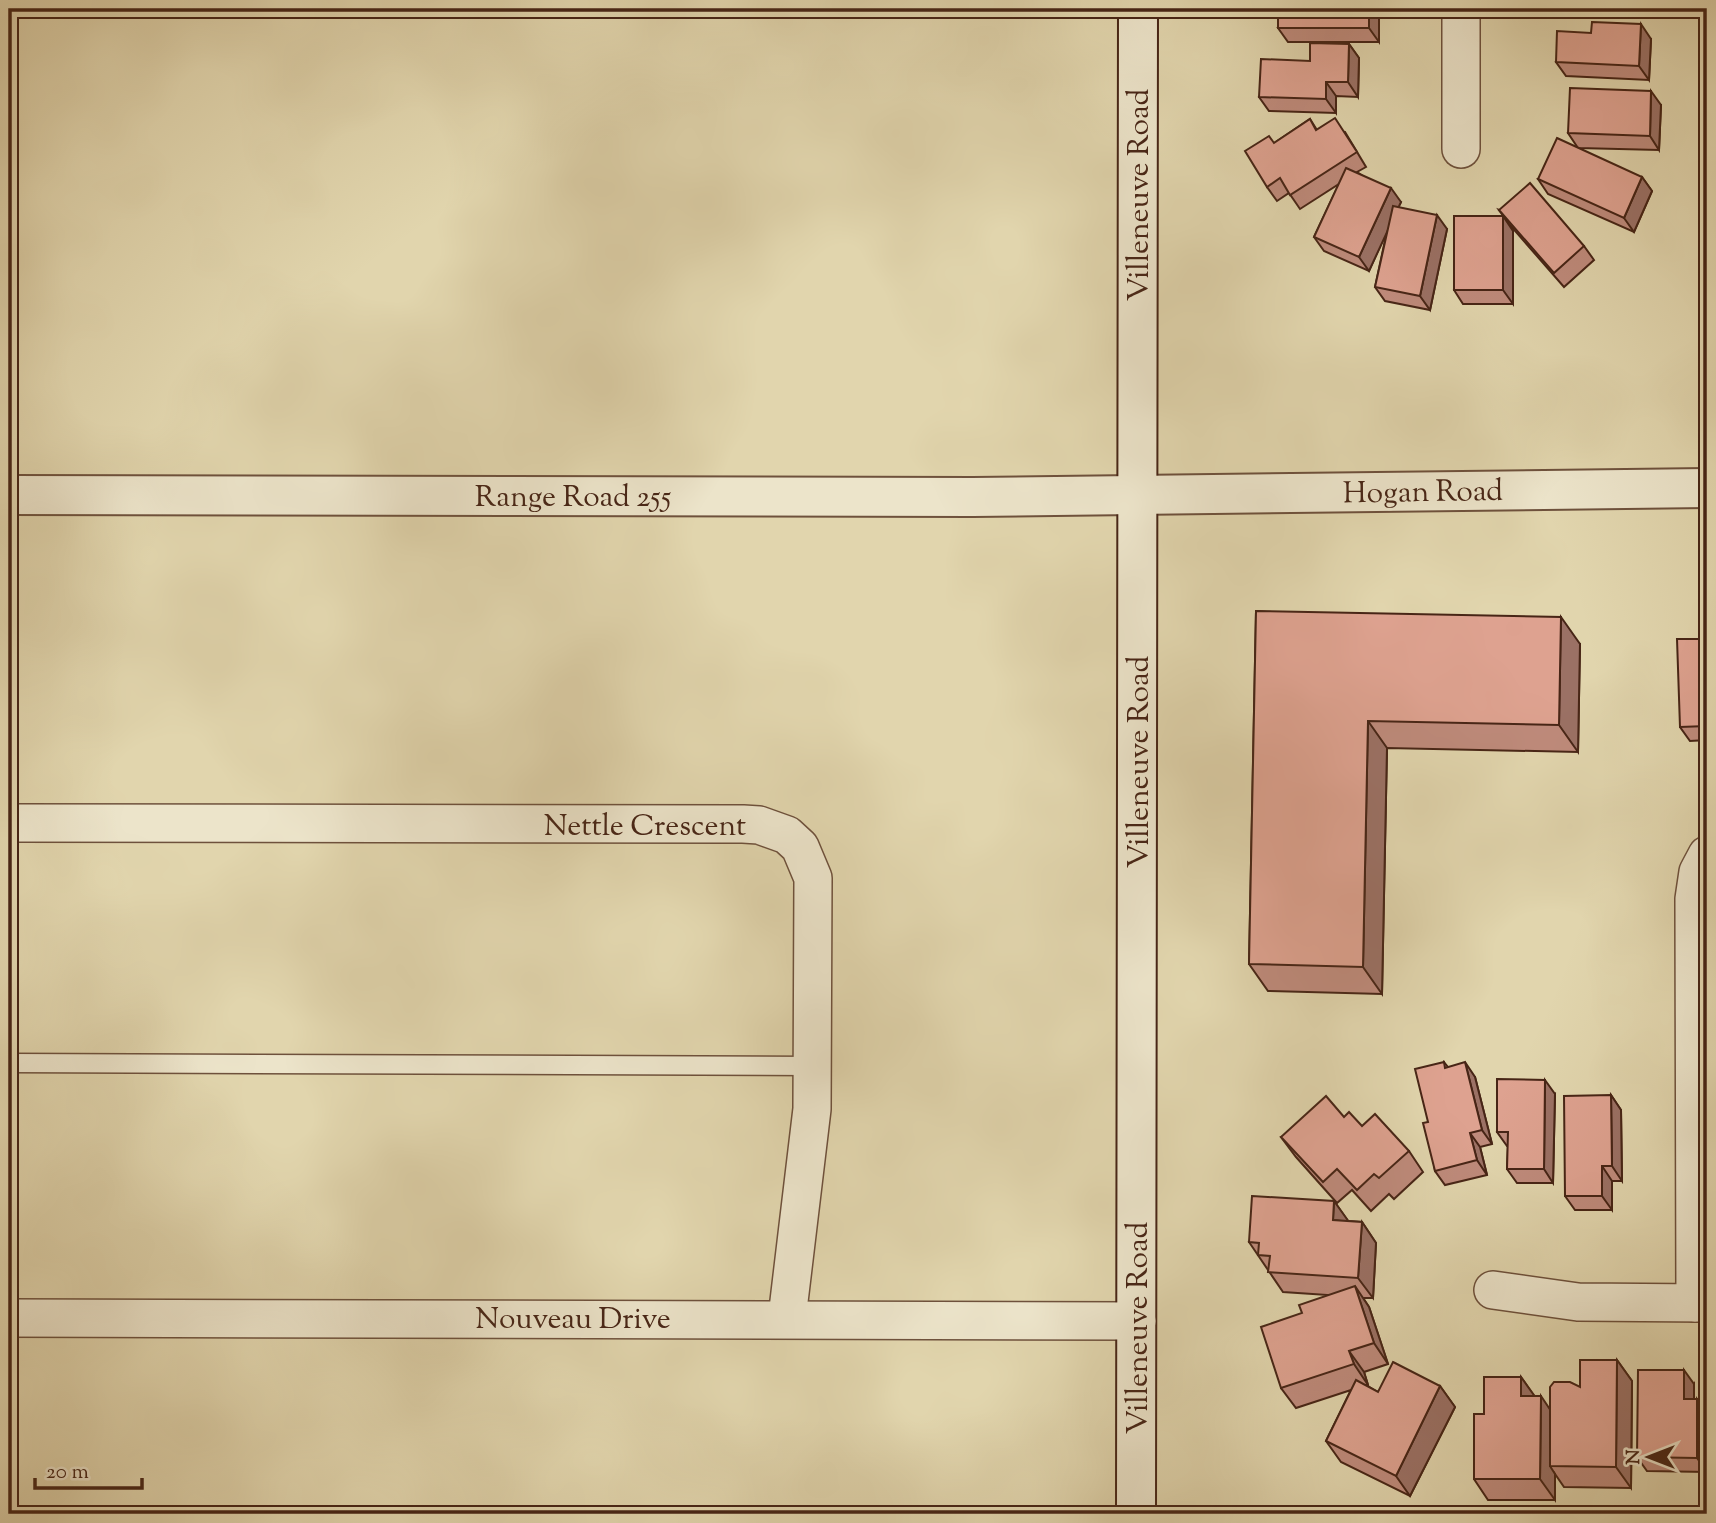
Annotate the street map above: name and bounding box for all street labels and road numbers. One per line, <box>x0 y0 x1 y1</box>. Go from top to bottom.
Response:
street label: Villeneuve Road <box>1119 89 1162 301</box>
street label: Hogan Road <box>1343 471 1504 516</box>
street label: Range Road 255 <box>475 477 671 520</box>
street label: Villeneuve Road <box>1119 656 1162 868</box>
street label: Nettle Crescent <box>544 806 746 849</box>
street label: Villeneuve Road <box>1118 1222 1161 1434</box>
street label: Nouveau Drive <box>475 1299 671 1342</box>

